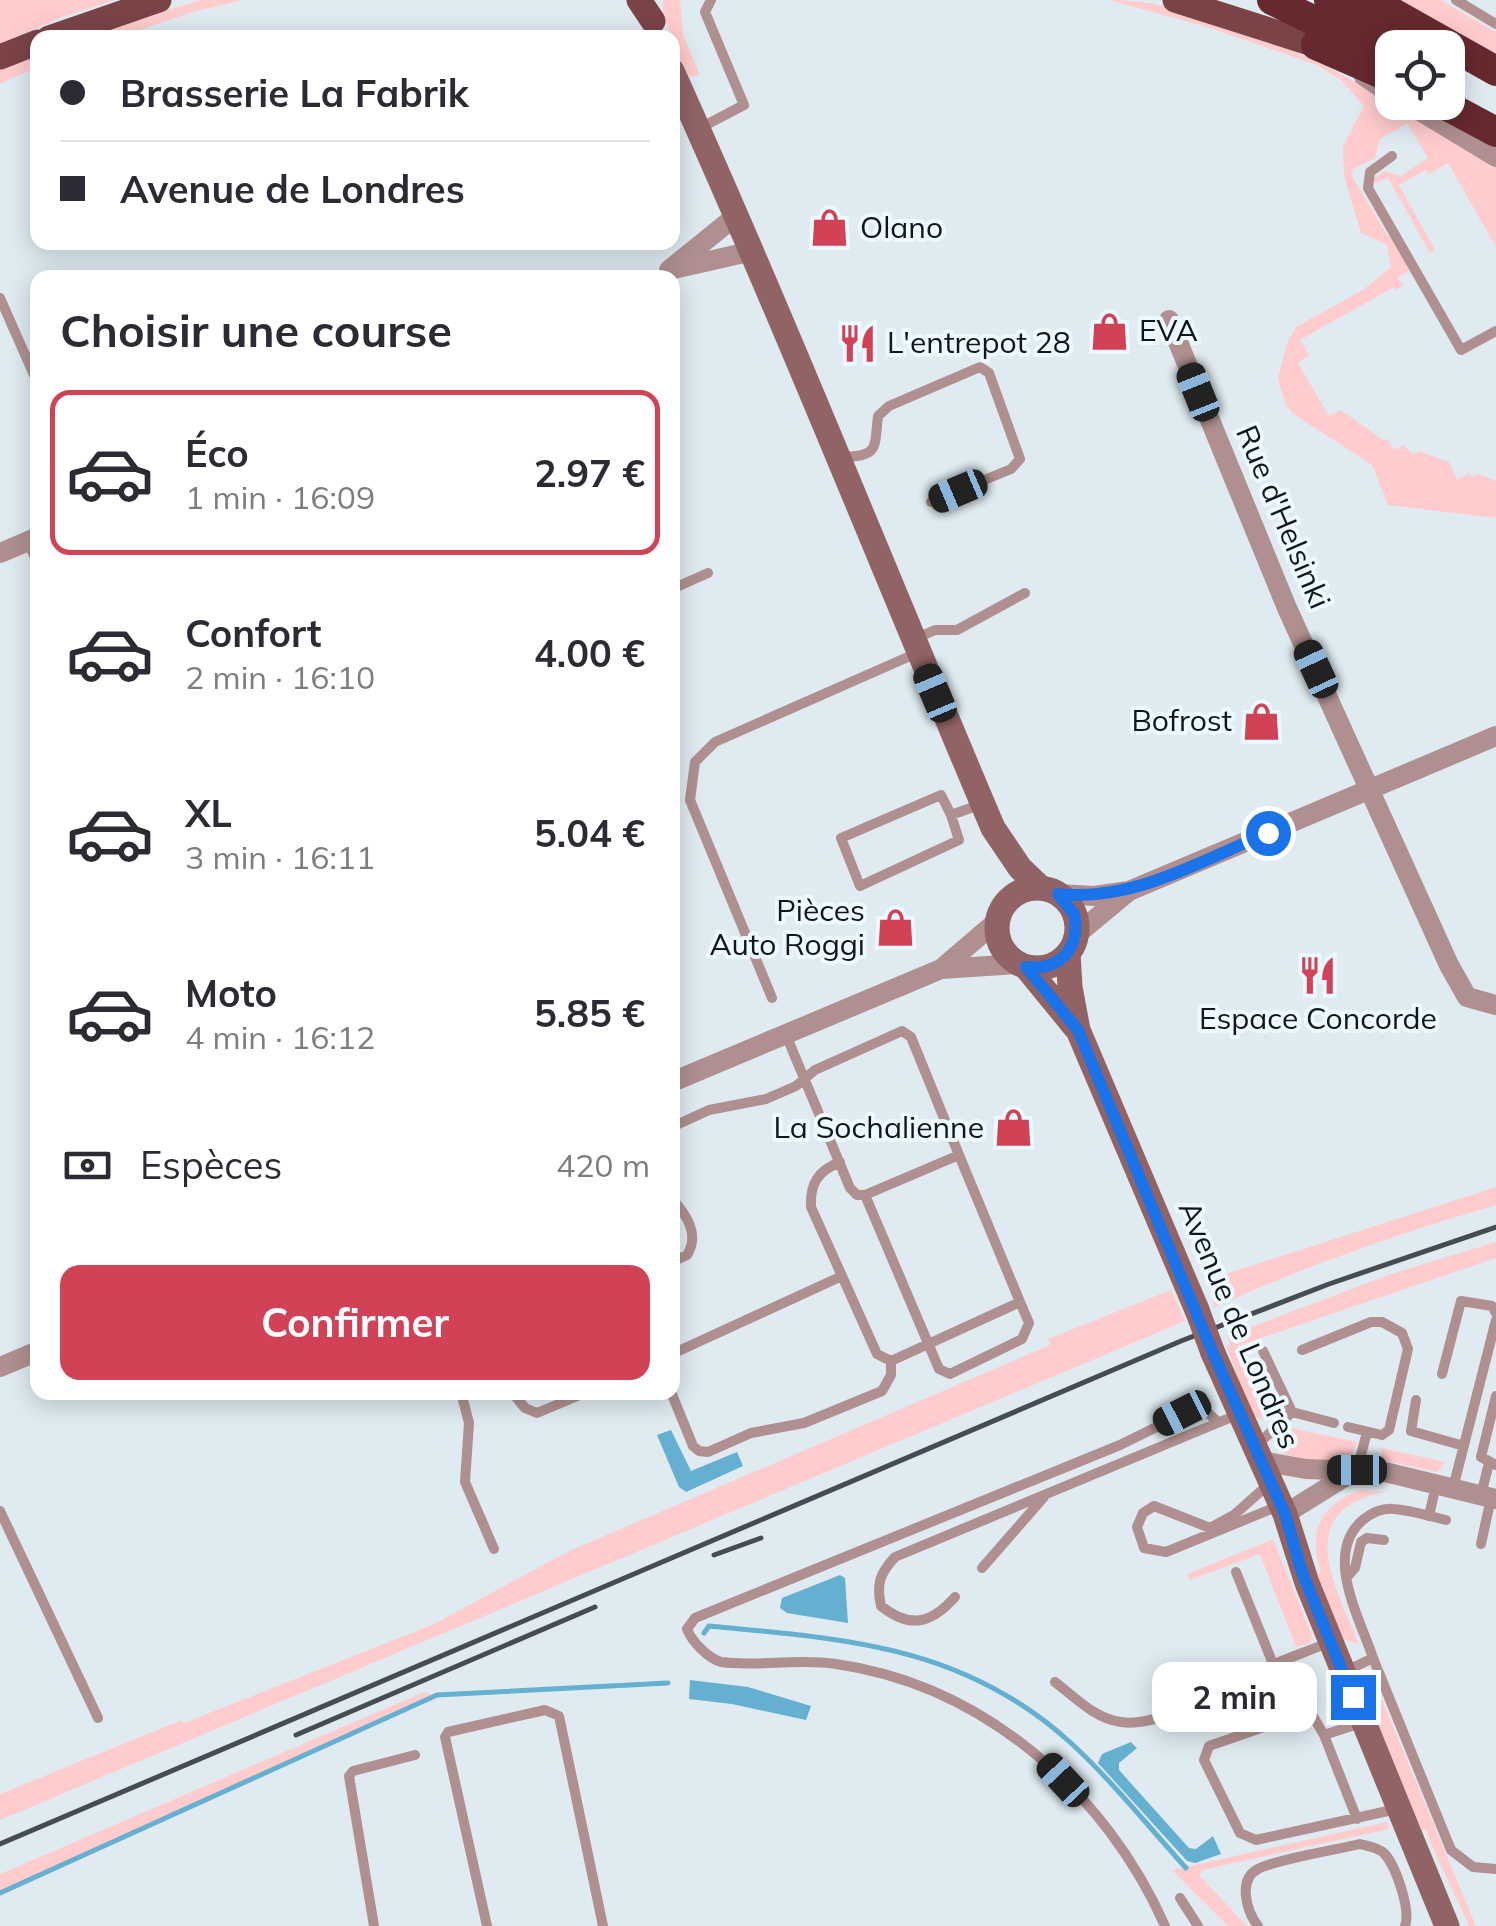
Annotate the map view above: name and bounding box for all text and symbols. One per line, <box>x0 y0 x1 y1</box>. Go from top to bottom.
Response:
map controls <box>1375 30 1465 120</box>
button: locate <box>1375 30 1465 120</box>
text: Brasserie La Fabrik <box>120 69 469 117</box>
text: Avenue de Londres <box>120 165 465 213</box>
shop icon: Olano <box>809 207 851 249</box>
place label: Olano <box>860 208 943 246</box>
text: Choisir une course <box>60 302 452 358</box>
shop icon: EVA <box>1088 310 1130 352</box>
place label: EVA <box>1139 311 1198 349</box>
restaurant icon: L'entrepot 28 <box>836 322 878 364</box>
place label: L'entrepot 28 <box>887 323 1071 361</box>
car <box>1173 359 1223 425</box>
street label: Rue d'Helsinki <box>1228 419 1340 614</box>
icon: car <box>65 428 155 518</box>
text: Éco <box>185 429 249 477</box>
text: 2.97 € <box>534 449 645 497</box>
car <box>925 465 991 517</box>
text: 1 min · 16:09 <box>185 477 375 517</box>
icon: car <box>65 608 155 698</box>
text: Confort <box>185 609 322 657</box>
text: 4.00 € <box>534 629 645 677</box>
car <box>1290 635 1342 703</box>
text: 2 min · 16:10 <box>185 657 375 697</box>
car <box>909 660 961 726</box>
shop icon: Bofrost <box>1241 700 1283 742</box>
place label: Bofrost <box>1131 701 1232 739</box>
icon: car <box>65 788 155 878</box>
text: XL <box>185 789 232 837</box>
text: 5.04 € <box>534 809 645 857</box>
route start <box>1246 811 1291 856</box>
text: 3 min · 16:11 <box>185 837 375 877</box>
place label: Pièces Auto Roggi <box>709 891 865 963</box>
shop icon: Pièces Auto Roggi <box>874 907 916 949</box>
restaurant icon: Espace Concorde <box>1297 954 1339 996</box>
icon: car <box>65 968 155 1058</box>
text: Moto <box>185 969 277 1017</box>
text: 5.85 € <box>534 989 645 1037</box>
place label: Espace Concorde <box>1199 999 1437 1037</box>
text: 4 min · 16:12 <box>185 1017 375 1057</box>
shop icon: La Sochalienne <box>993 1107 1035 1149</box>
place label: La Sochalienne <box>773 1108 984 1146</box>
icon: cash <box>60 1138 115 1193</box>
text: Espèces <box>140 1141 282 1189</box>
text: 420 m <box>556 1145 650 1185</box>
street label: Avenue de Londres <box>1171 1195 1309 1454</box>
button: Confirmer <box>60 1265 650 1380</box>
car <box>1148 1386 1216 1440</box>
car <box>1327 1455 1387 1485</box>
callout: 2 min <box>1153 1662 1318 1732</box>
route end <box>1331 1675 1376 1720</box>
text: 2 min <box>1192 1677 1277 1717</box>
car <box>1032 1748 1094 1812</box>

